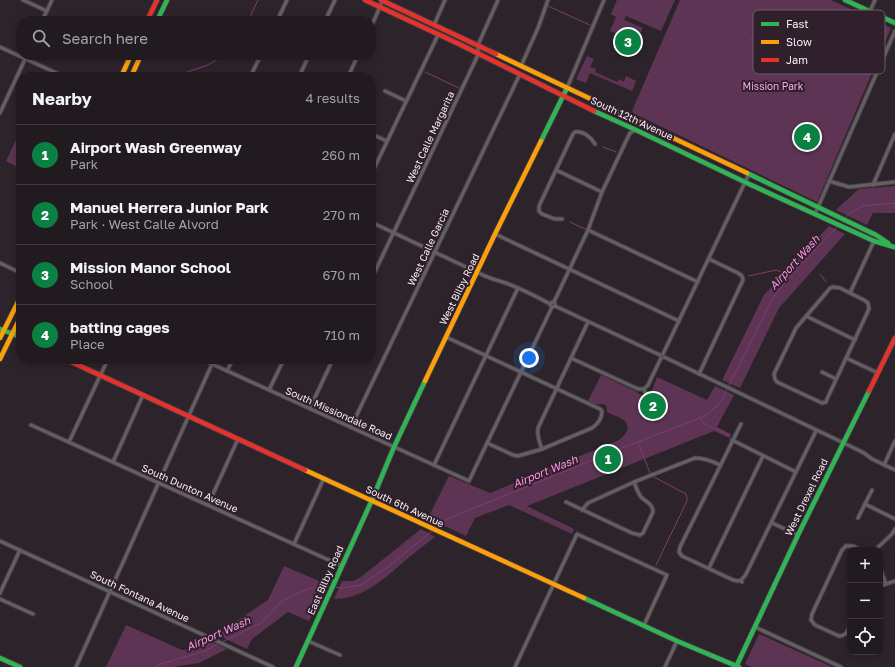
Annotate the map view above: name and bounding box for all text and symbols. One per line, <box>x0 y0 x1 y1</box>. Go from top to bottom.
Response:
legend <box>753 10 885 74</box>
search box <box>16 16 376 60</box>
text: Fast <box>786 17 809 30</box>
icon: search <box>30 27 52 49</box>
pin: 3 <box>615 27 641 57</box>
text: Search here <box>62 29 148 47</box>
text: Slow <box>786 35 812 48</box>
text: Jam <box>786 53 808 66</box>
park label: Mission Park <box>743 80 804 92</box>
text: Nearby <box>32 88 92 109</box>
street label: West Calle Margarita <box>403 89 457 185</box>
text: 4 results <box>306 90 360 106</box>
street label: South 12th Avenue <box>589 94 675 142</box>
pin: 4 <box>794 122 820 152</box>
text: Airport Wash Greenway <box>70 138 242 156</box>
text: 1 <box>42 147 48 163</box>
text: 260 m <box>322 147 360 163</box>
text: Park <box>70 156 98 172</box>
text: Manuel Herrera Junior Park <box>70 198 269 216</box>
street label: West Calle Garcia <box>405 206 451 288</box>
text: 2 <box>41 207 49 223</box>
text: 270 m <box>323 207 360 223</box>
text: Park · West Calle Alvord <box>70 216 219 232</box>
water label: Airport Wash <box>766 231 823 292</box>
street label: West Bilby Road <box>437 251 481 327</box>
text: Mission Manor School <box>70 258 231 276</box>
text: 3 <box>41 267 49 283</box>
text: 670 m <box>322 267 360 283</box>
text: School <box>70 276 113 292</box>
text: batting cages <box>70 318 170 336</box>
text: 4 <box>41 327 49 343</box>
text: 710 m <box>324 327 360 343</box>
text: Place <box>70 336 105 352</box>
your location <box>519 348 539 368</box>
street label: South Missiondale Road <box>284 384 394 442</box>
pin: 2 <box>640 391 666 421</box>
pin: 1 <box>595 444 621 474</box>
water label: Airport Wash <box>511 452 581 491</box>
street label: West Drexel Road <box>782 456 830 538</box>
street label: South Dunton Avenue <box>140 461 240 515</box>
street label: South 6th Avenue <box>364 483 446 530</box>
street label: East Bilby Road <box>304 543 346 617</box>
map controls <box>847 547 883 655</box>
button: + <box>847 547 883 583</box>
street label: South Fontana Avenue <box>88 568 192 624</box>
button: − <box>847 583 883 619</box>
water label: Airport Wash <box>184 613 253 654</box>
button: locate <box>847 619 883 655</box>

